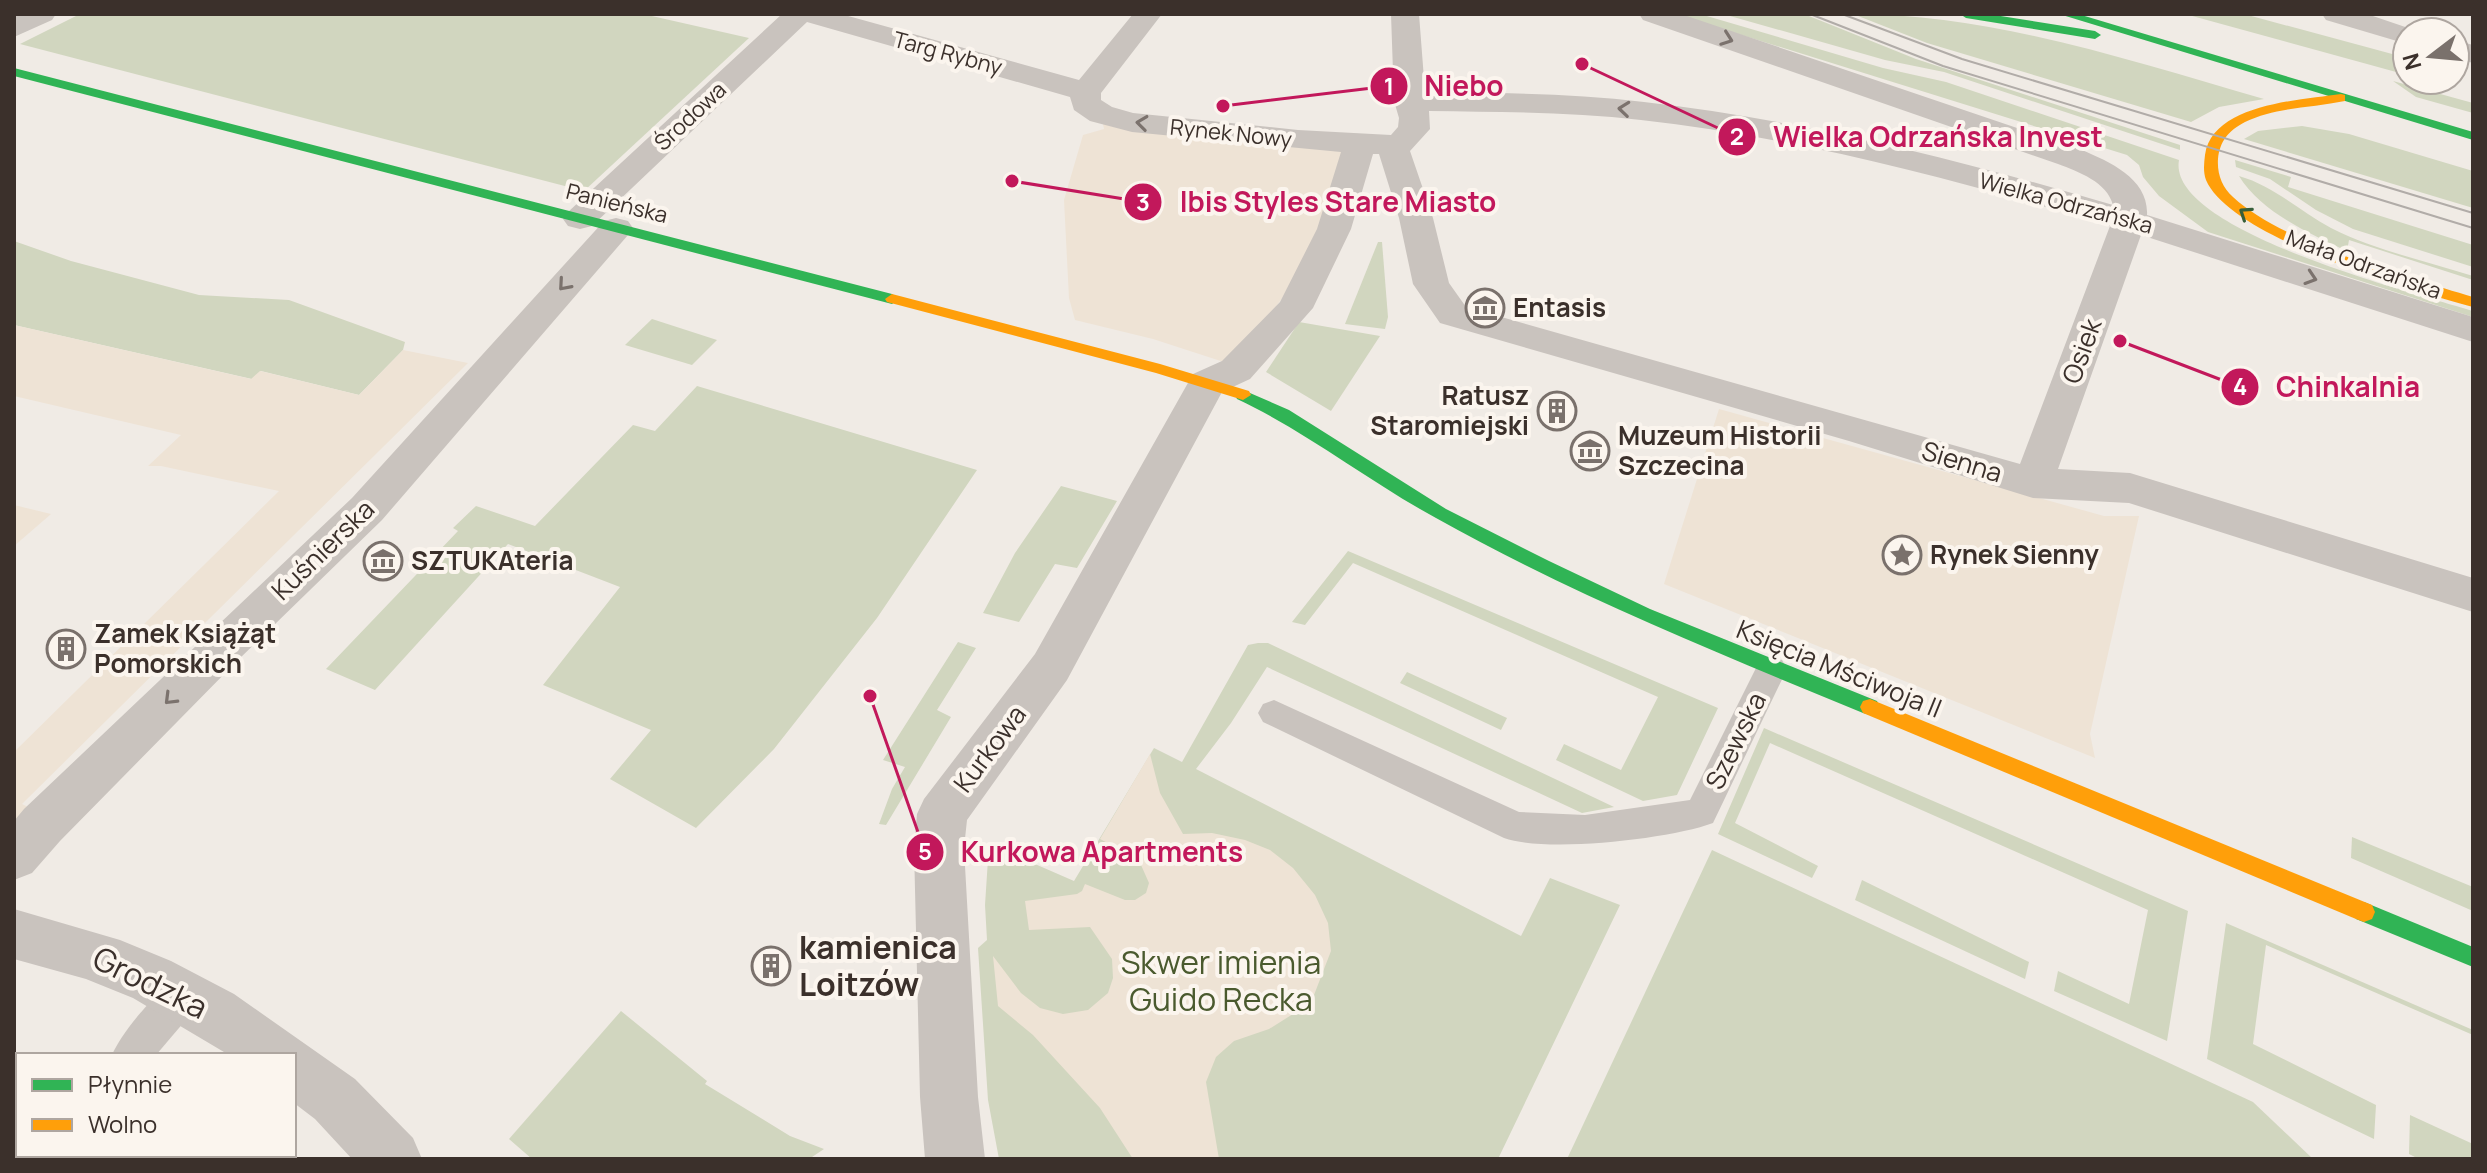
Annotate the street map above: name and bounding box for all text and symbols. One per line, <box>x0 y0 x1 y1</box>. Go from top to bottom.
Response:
north arrow <box>2391 16 2471 96</box>
street label: Targ Rybny <box>890 24 1006 82</box>
one-way arrow <box>1719 30 1733 46</box>
text: N <box>2395 50 2428 73</box>
callout: Niebo <box>1369 60 1520 112</box>
text: Niebo <box>1424 66 1504 104</box>
text: 1 <box>1384 69 1394 102</box>
street label: Środowa <box>647 75 733 157</box>
one-way arrow <box>1617 101 1630 118</box>
callout: Wielka Odrzańska Invest <box>1717 111 2119 163</box>
street label: Rynek Nowy <box>1168 112 1294 154</box>
one-way arrow <box>1135 115 1149 132</box>
text: Wielka Odrzańska Invest <box>1773 117 2103 155</box>
text: 2 <box>1730 119 1744 152</box>
street label: Wielka Odrzańska <box>1976 165 2156 241</box>
street label: Panieńska <box>563 176 671 230</box>
callout: Ibis Styles Stare Miasto <box>1123 176 1512 228</box>
text: Ibis Styles Stare Miasto <box>1180 182 1496 220</box>
text: 3 <box>1136 185 1150 218</box>
one-way arrow <box>2239 207 2254 222</box>
street label: Mała Odrzańska <box>2282 222 2446 306</box>
one-way arrow <box>2303 268 2317 284</box>
one-way arrow <box>559 276 574 291</box>
museum icon: Entasis <box>1464 287 1506 329</box>
place label: Entasis <box>1513 289 1606 325</box>
street label: Osiek <box>2053 312 2110 388</box>
callout: Chinkalnia <box>2220 361 2436 413</box>
text: Chinkalnia <box>2276 367 2420 405</box>
text: 4 <box>2233 369 2247 402</box>
place label: Ratusz Staromiejski <box>1370 377 1529 443</box>
building icon: Ratusz Staromiejski <box>1536 390 1578 432</box>
place label: Muzeum Historii Szczecina <box>1618 417 1822 483</box>
museum icon: Muzeum Historii Szczecina <box>1569 430 1611 472</box>
street label: Sienna <box>1918 432 2007 490</box>
street label: Kuśnierska <box>263 491 382 607</box>
place icon: Rynek Sienny <box>1881 534 1923 576</box>
place label: Rynek Sienny <box>1930 536 2099 572</box>
museum icon: SZTUKAteria <box>362 540 404 582</box>
place label: SZTUKAteria <box>411 542 573 578</box>
street label: Księcia Mściwoja II <box>1731 611 1947 726</box>
place label: Zamek Książąt Pomorskich <box>94 615 276 681</box>
building icon: Zamek Książąt Pomorskich <box>45 628 87 670</box>
street label: Szewska <box>1696 686 1774 795</box>
one-way arrow <box>165 690 179 704</box>
street label: Kurkowa <box>945 697 1034 799</box>
callout: Kurkowa Apartments <box>905 826 1259 878</box>
text: Kurkowa Apartments <box>961 832 1243 870</box>
text: 5 <box>918 834 932 867</box>
place label: kamienica Loitzów <box>799 925 957 1006</box>
street label: Grodzka <box>86 936 215 1029</box>
park label: Skwer imienia Guido Recka <box>1121 940 1321 1021</box>
building icon: kamienica Loitzów <box>750 945 792 987</box>
legend <box>16 1053 296 1157</box>
text: Płynnie <box>88 1067 172 1100</box>
text: Wolno <box>88 1107 157 1140</box>

